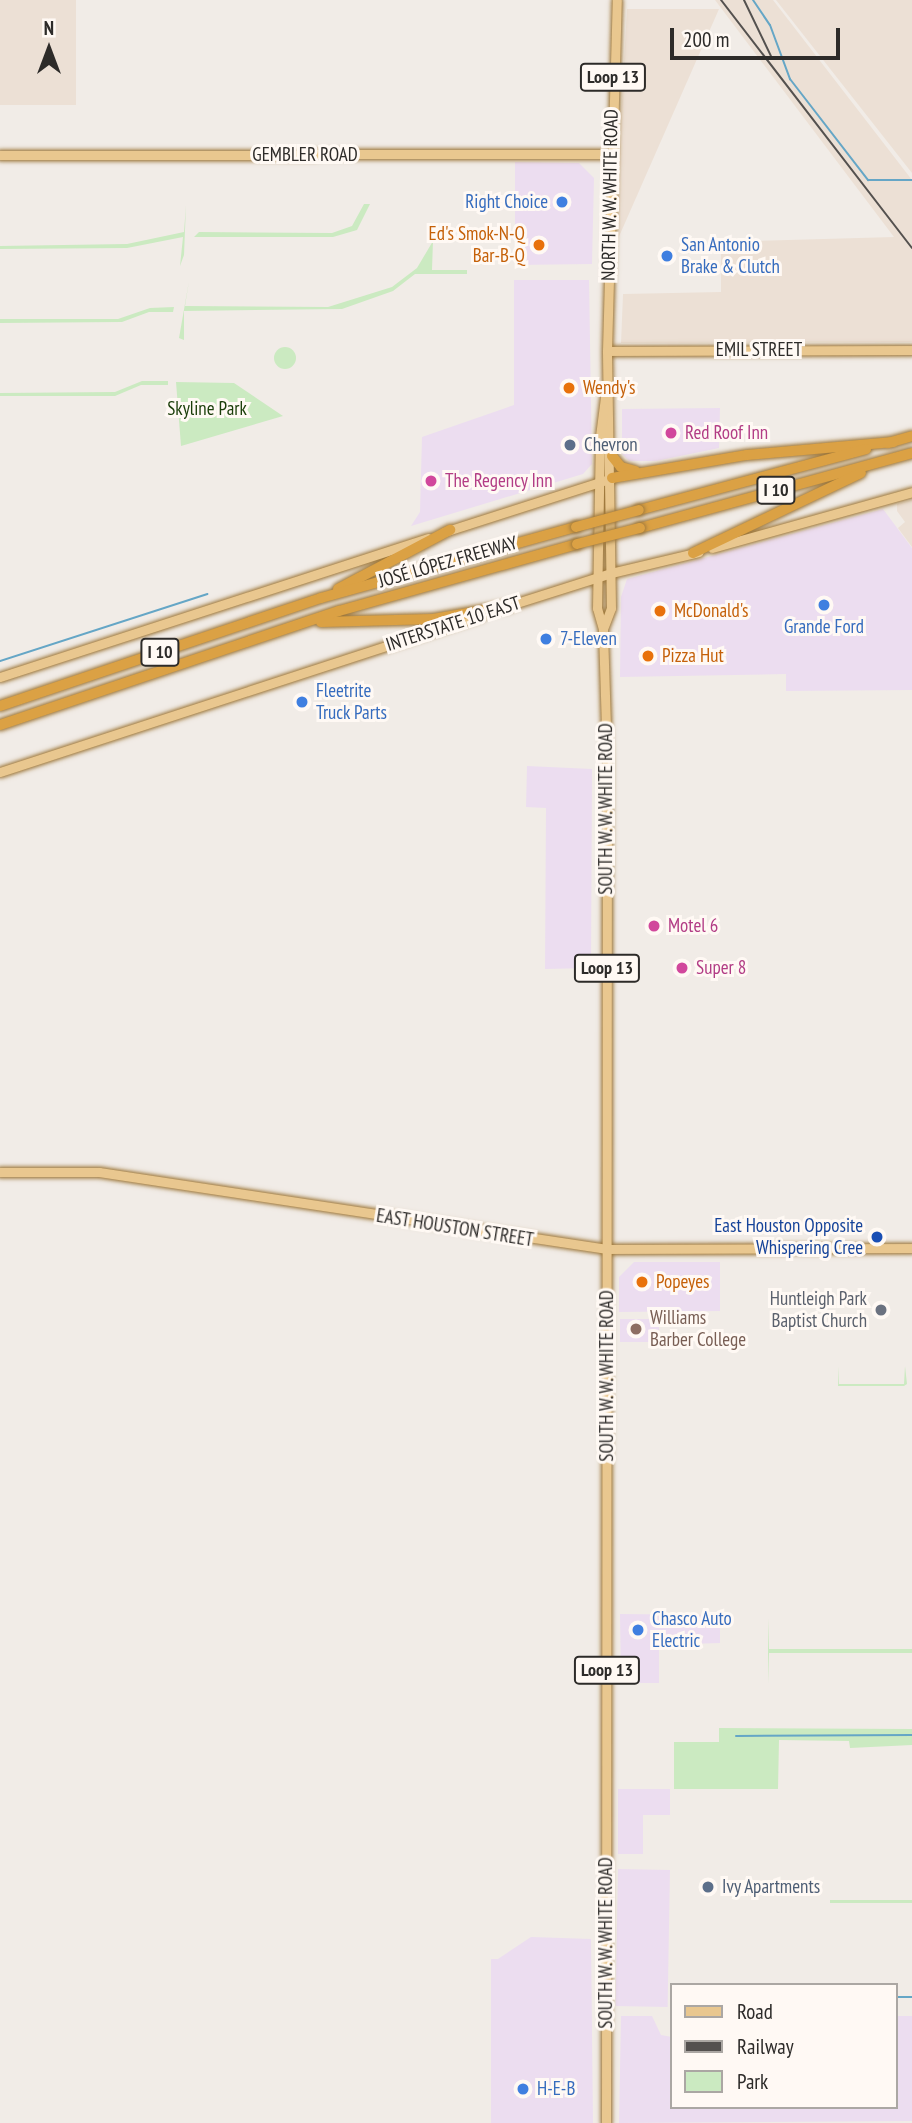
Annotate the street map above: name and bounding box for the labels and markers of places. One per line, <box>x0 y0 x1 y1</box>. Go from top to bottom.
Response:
place label: Right Choice <box>465 191 548 213</box>
marker: Right Choice <box>554 194 570 210</box>
place label: Ed's Smok-N-Q Bar-B-Q <box>429 223 525 267</box>
place label: San Antonio Brake & Clutch <box>681 234 780 278</box>
marker: Ed's Smok-N-Q Bar-B-Q <box>531 237 547 253</box>
marker: San Antonio Brake & Clutch <box>659 248 675 264</box>
place label: Wendy's <box>583 377 636 399</box>
marker: Wendy's <box>561 380 577 396</box>
place label: Red Roof Inn <box>685 422 768 444</box>
marker: Red Roof Inn <box>663 425 679 441</box>
place label: Chevron <box>584 434 638 456</box>
marker: Chevron <box>562 437 578 453</box>
place label: The Regency Inn <box>445 470 553 492</box>
marker: The Regency Inn <box>423 473 439 489</box>
marker: Grande Ford <box>816 597 832 613</box>
place label: McDonald's <box>674 600 749 622</box>
marker: McDonald's <box>652 603 668 619</box>
place label: Grande Ford <box>784 616 864 638</box>
place label: 7-Eleven <box>560 628 617 650</box>
marker: 7-Eleven <box>538 631 554 647</box>
place label: Pizza Hut <box>662 645 724 667</box>
marker: Pizza Hut <box>640 648 656 664</box>
place label: Fleetrite Truck Parts <box>316 680 387 724</box>
marker: Fleetrite Truck Parts <box>294 694 310 710</box>
place label: Motel 6 <box>668 915 718 937</box>
marker: Motel 6 <box>646 918 662 934</box>
place label: Super 8 <box>696 957 746 979</box>
marker: Super 8 <box>674 960 690 976</box>
place label: East Houston Opposite Whispering Cree <box>714 1215 863 1259</box>
marker: East Houston Opposite Whispering Cree <box>869 1229 885 1245</box>
place label: Popeyes <box>656 1271 709 1293</box>
marker: Popeyes <box>634 1274 650 1290</box>
place label: Huntleigh Park Baptist Church <box>770 1288 867 1332</box>
marker: Huntleigh Park Baptist Church <box>873 1302 889 1318</box>
place label: Williams Barber College <box>650 1307 746 1351</box>
marker: Williams Barber College <box>628 1321 644 1337</box>
place label: Chasco Auto Electric <box>652 1608 732 1652</box>
marker: Chasco Auto Electric <box>630 1622 646 1638</box>
place label: Ivy Apartments <box>722 1876 821 1898</box>
marker: Ivy Apartments <box>700 1879 716 1895</box>
place label: H-E-B <box>537 2078 575 2100</box>
marker: H-E-B <box>515 2081 531 2097</box>

